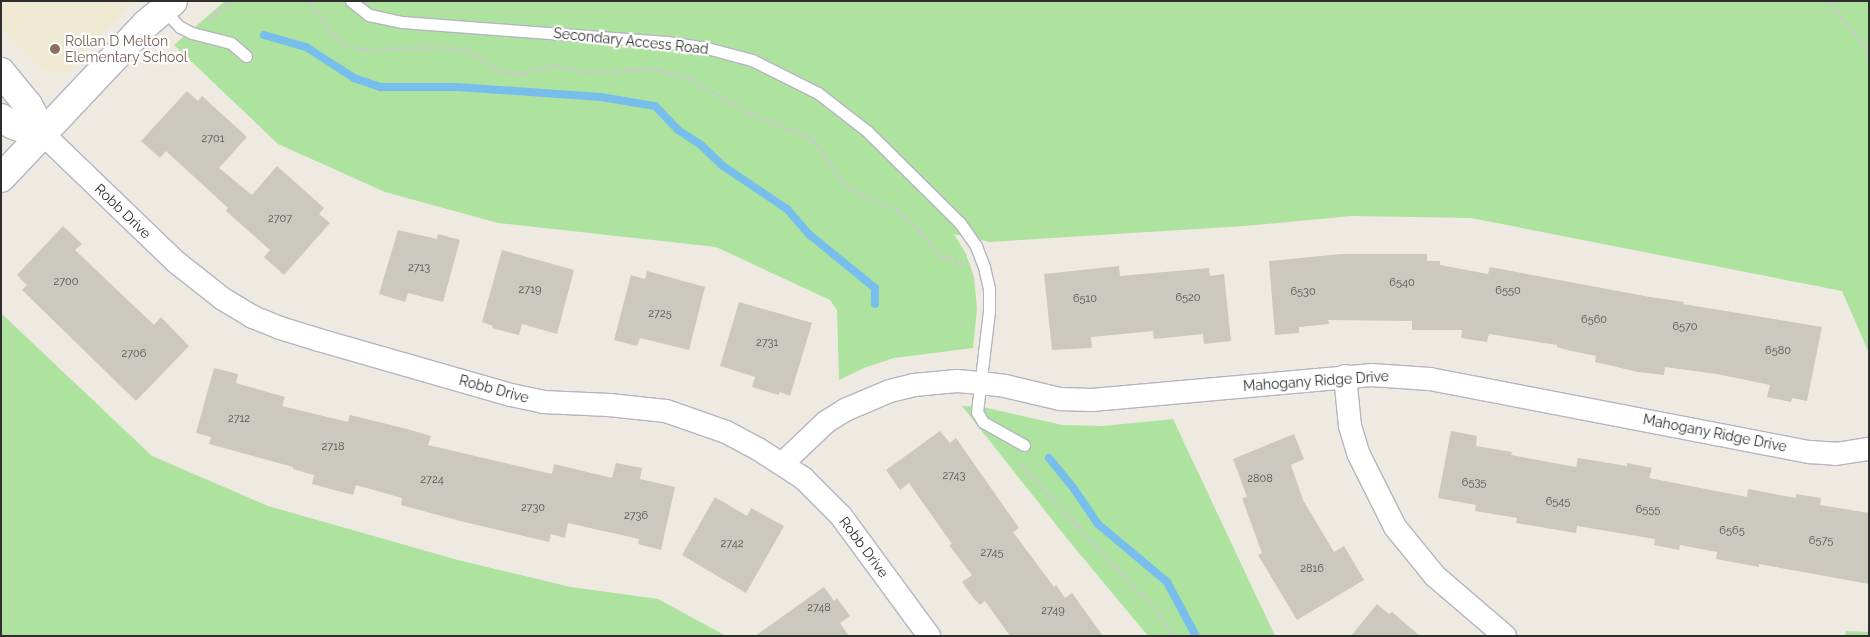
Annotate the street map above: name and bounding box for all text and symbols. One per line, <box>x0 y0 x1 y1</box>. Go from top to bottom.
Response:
street label: Secondary Access Road <box>552 24 710 58</box>
place label: Rollan D Melton Elementary School <box>65 33 188 65</box>
marker: Rollan D Melton Elementary School <box>49 43 61 55</box>
house number: 2701 <box>201 132 225 146</box>
street label: Robb Drive <box>91 180 155 242</box>
house number: 2707 <box>268 212 292 226</box>
house number: 2713 <box>408 261 430 275</box>
house number: 2700 <box>53 275 79 289</box>
house number: 6540 <box>1389 276 1415 290</box>
house number: 2719 <box>519 283 541 297</box>
house number: 6550 <box>1495 284 1521 298</box>
house number: 6530 <box>1290 285 1316 299</box>
house number: 6520 <box>1175 291 1201 305</box>
house number: 6510 <box>1073 292 1097 306</box>
house number: 2725 <box>648 307 672 321</box>
house number: 6560 <box>1581 313 1607 327</box>
house number: 6570 <box>1672 320 1698 334</box>
house number: 2731 <box>756 336 778 350</box>
house number: 6580 <box>1765 344 1791 358</box>
house number: 2706 <box>122 347 146 361</box>
street label: Mahogany Ridge Drive <box>1242 368 1390 394</box>
street label: Robb Drive <box>457 372 531 406</box>
street label: Mahogany Ridge Drive <box>1642 411 1788 455</box>
house number: 2712 <box>228 412 250 426</box>
house number: 2718 <box>322 440 344 454</box>
house number: 2743 <box>943 469 965 483</box>
house number: 2808 <box>1247 472 1273 486</box>
house number: 2724 <box>420 473 444 487</box>
house number: 6535 <box>1462 476 1486 490</box>
house number: 6545 <box>1546 495 1570 509</box>
house number: 2730 <box>521 501 545 515</box>
house number: 6555 <box>1636 503 1660 517</box>
house number: 2736 <box>624 509 648 523</box>
street label: Robb Drive <box>836 513 892 581</box>
house number: 6565 <box>1719 524 1745 538</box>
house number: 6575 <box>1809 534 1833 548</box>
house number: 2742 <box>721 537 743 551</box>
house number: 2745 <box>980 546 1004 560</box>
house number: 2816 <box>1300 562 1324 576</box>
house number: 2748 <box>807 601 831 615</box>
house number: 2749 <box>1041 604 1065 618</box>

